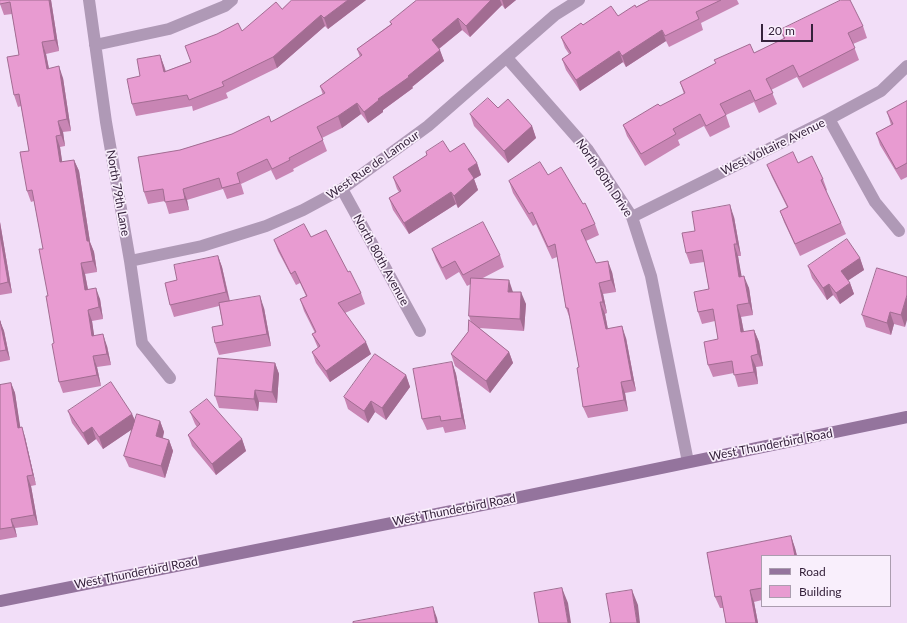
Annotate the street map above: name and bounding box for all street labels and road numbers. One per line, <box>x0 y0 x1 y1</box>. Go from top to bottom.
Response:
street label: West Voltaire Avenue <box>719 116 827 178</box>
street label: West Rue de Lamour <box>324 128 422 202</box>
street label: North 80th Drive <box>573 136 635 220</box>
street label: North 79th Lane <box>103 149 133 237</box>
street label: North 80th Avenue <box>350 212 412 308</box>
street label: West Thunderbird Road <box>708 426 834 464</box>
street label: West Thunderbird Road <box>391 491 517 529</box>
street label: West Thunderbird Road <box>73 554 199 592</box>

